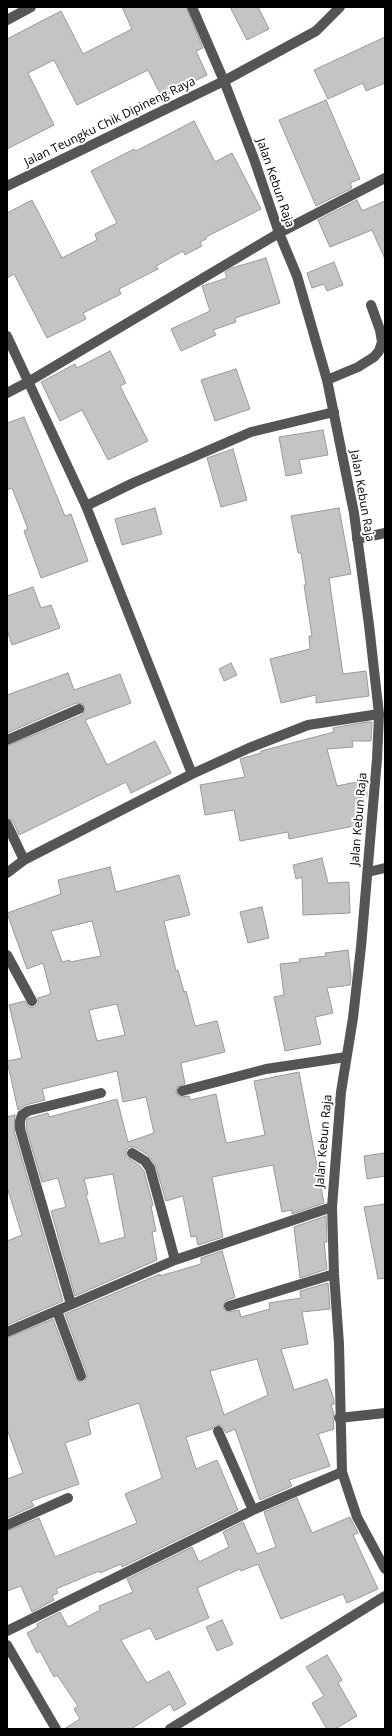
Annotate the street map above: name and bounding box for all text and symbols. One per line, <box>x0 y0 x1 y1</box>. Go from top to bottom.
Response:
street label: Jalan Teungku Chik Dipineng Raya <box>22 74 198 170</box>
street label: Jalan Kebun Raja <box>253 137 297 229</box>
street label: Jalan Kebun Raja <box>347 449 377 543</box>
street label: Jalan Kebun Raja <box>348 772 370 866</box>
street label: Jalan Kebun Raja <box>313 1094 335 1188</box>

